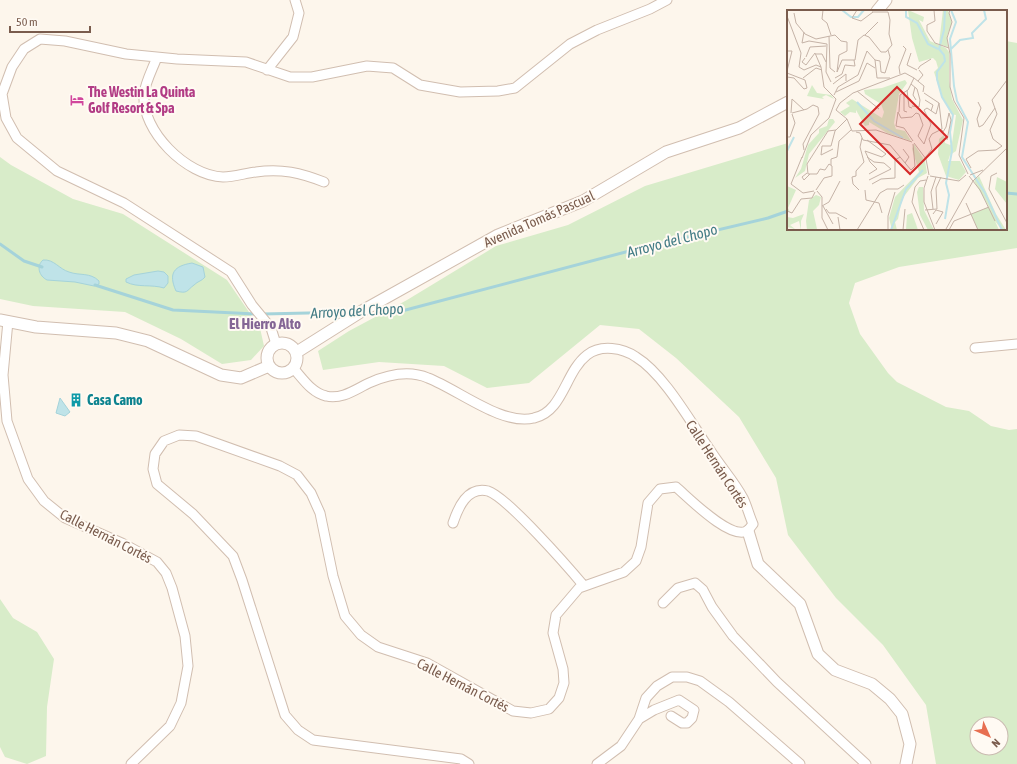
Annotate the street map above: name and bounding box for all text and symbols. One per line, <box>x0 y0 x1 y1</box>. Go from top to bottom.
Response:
scale bar <box>10 8 90 34</box>
inset map <box>787 10 1007 230</box>
text: 50 m <box>16 15 38 29</box>
place label: The Westin La Quinta Golf Resort & Spa <box>88 84 196 116</box>
hotel icon: The Westin La Quinta Golf Resort & Spa <box>69 92 85 108</box>
street label: Avenida Tomás Pascual <box>481 187 597 251</box>
water label: Arroyo del Chopo <box>624 220 719 261</box>
water label: Arroyo del Chopo <box>309 300 404 321</box>
district label: El Hierro Alto <box>229 315 301 332</box>
building icon: Casa Camo <box>68 392 84 408</box>
place label: Casa Camo <box>87 392 143 408</box>
street label: Calle Hernán Cortés <box>683 417 751 511</box>
street label: Calle Hernán Cortés <box>57 506 155 566</box>
street label: Calle Hernán Cortés <box>414 655 512 715</box>
north arrow <box>969 716 1009 756</box>
text: N <box>990 737 1003 750</box>

